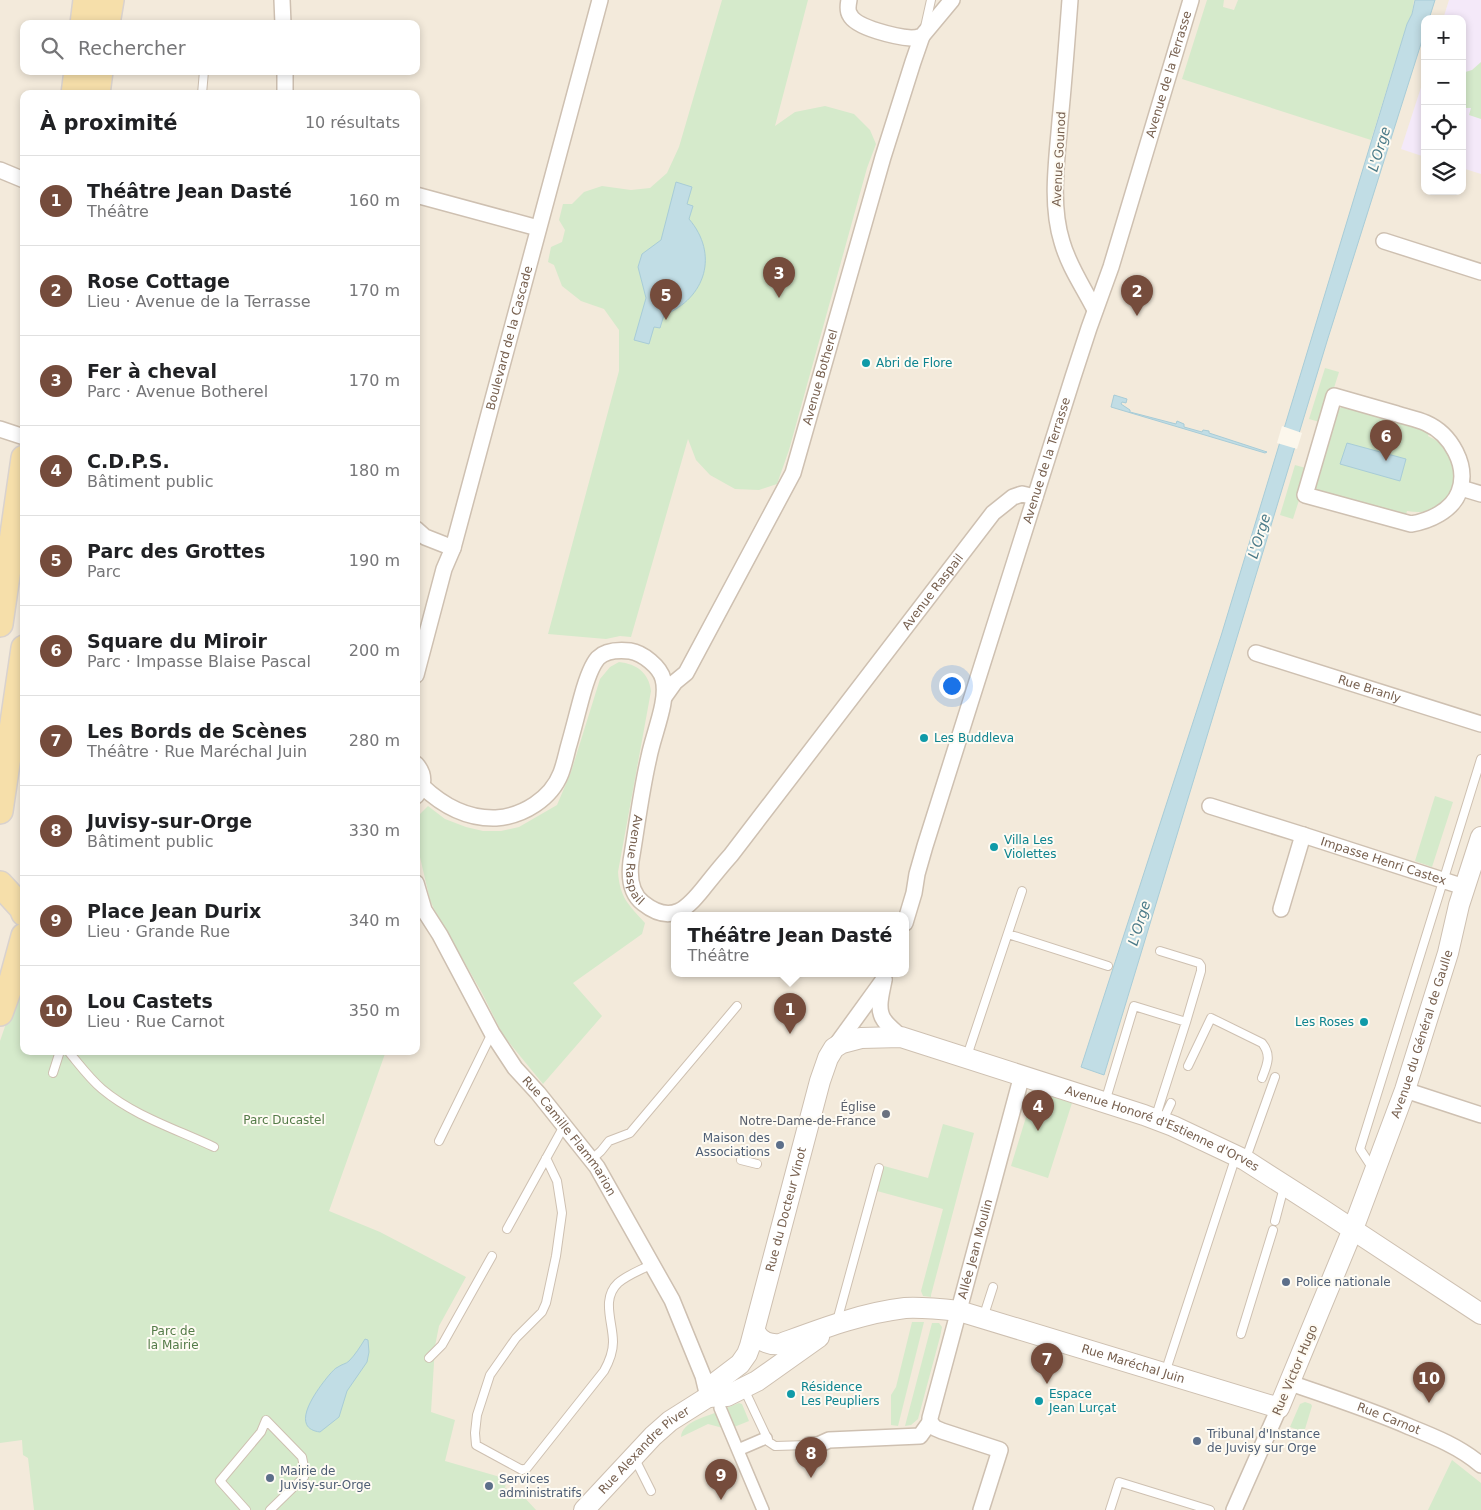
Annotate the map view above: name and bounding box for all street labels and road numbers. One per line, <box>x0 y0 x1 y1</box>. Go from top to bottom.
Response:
street label: Avenue de la Terrasse <box>1143 9 1194 139</box>
street label: Avenue Gounod <box>1050 111 1068 207</box>
street label: Boulevard de la Cascade <box>483 264 535 412</box>
street label: Avenue Botherel <box>800 327 841 427</box>
street label: Avenue de la Terrasse <box>1020 396 1073 525</box>
street label: Avenue Raspail <box>899 551 966 632</box>
street label: Rue Branly <box>1336 672 1403 705</box>
street label: Avenue Raspail <box>623 814 647 908</box>
street label: Impasse Henri Castex <box>1319 834 1448 888</box>
street label: Avenue du Général de Gaulle <box>1388 948 1456 1120</box>
street label: Rue Camille Flammarion <box>519 1073 619 1198</box>
street label: Avenue Honoré d'Estienne d'Orves <box>1063 1083 1262 1174</box>
street label: Rue du Docteur Vinot <box>763 1145 809 1273</box>
street label: Allée Jean Moulin <box>955 1197 995 1300</box>
street label: Rue Victor Hugo <box>1270 1323 1320 1417</box>
street label: Rue Maréchal Juin <box>1080 1342 1187 1386</box>
street label: Rue Carnot <box>1355 1400 1423 1438</box>
street label: Rue Alexandre Piver <box>596 1404 692 1497</box>

